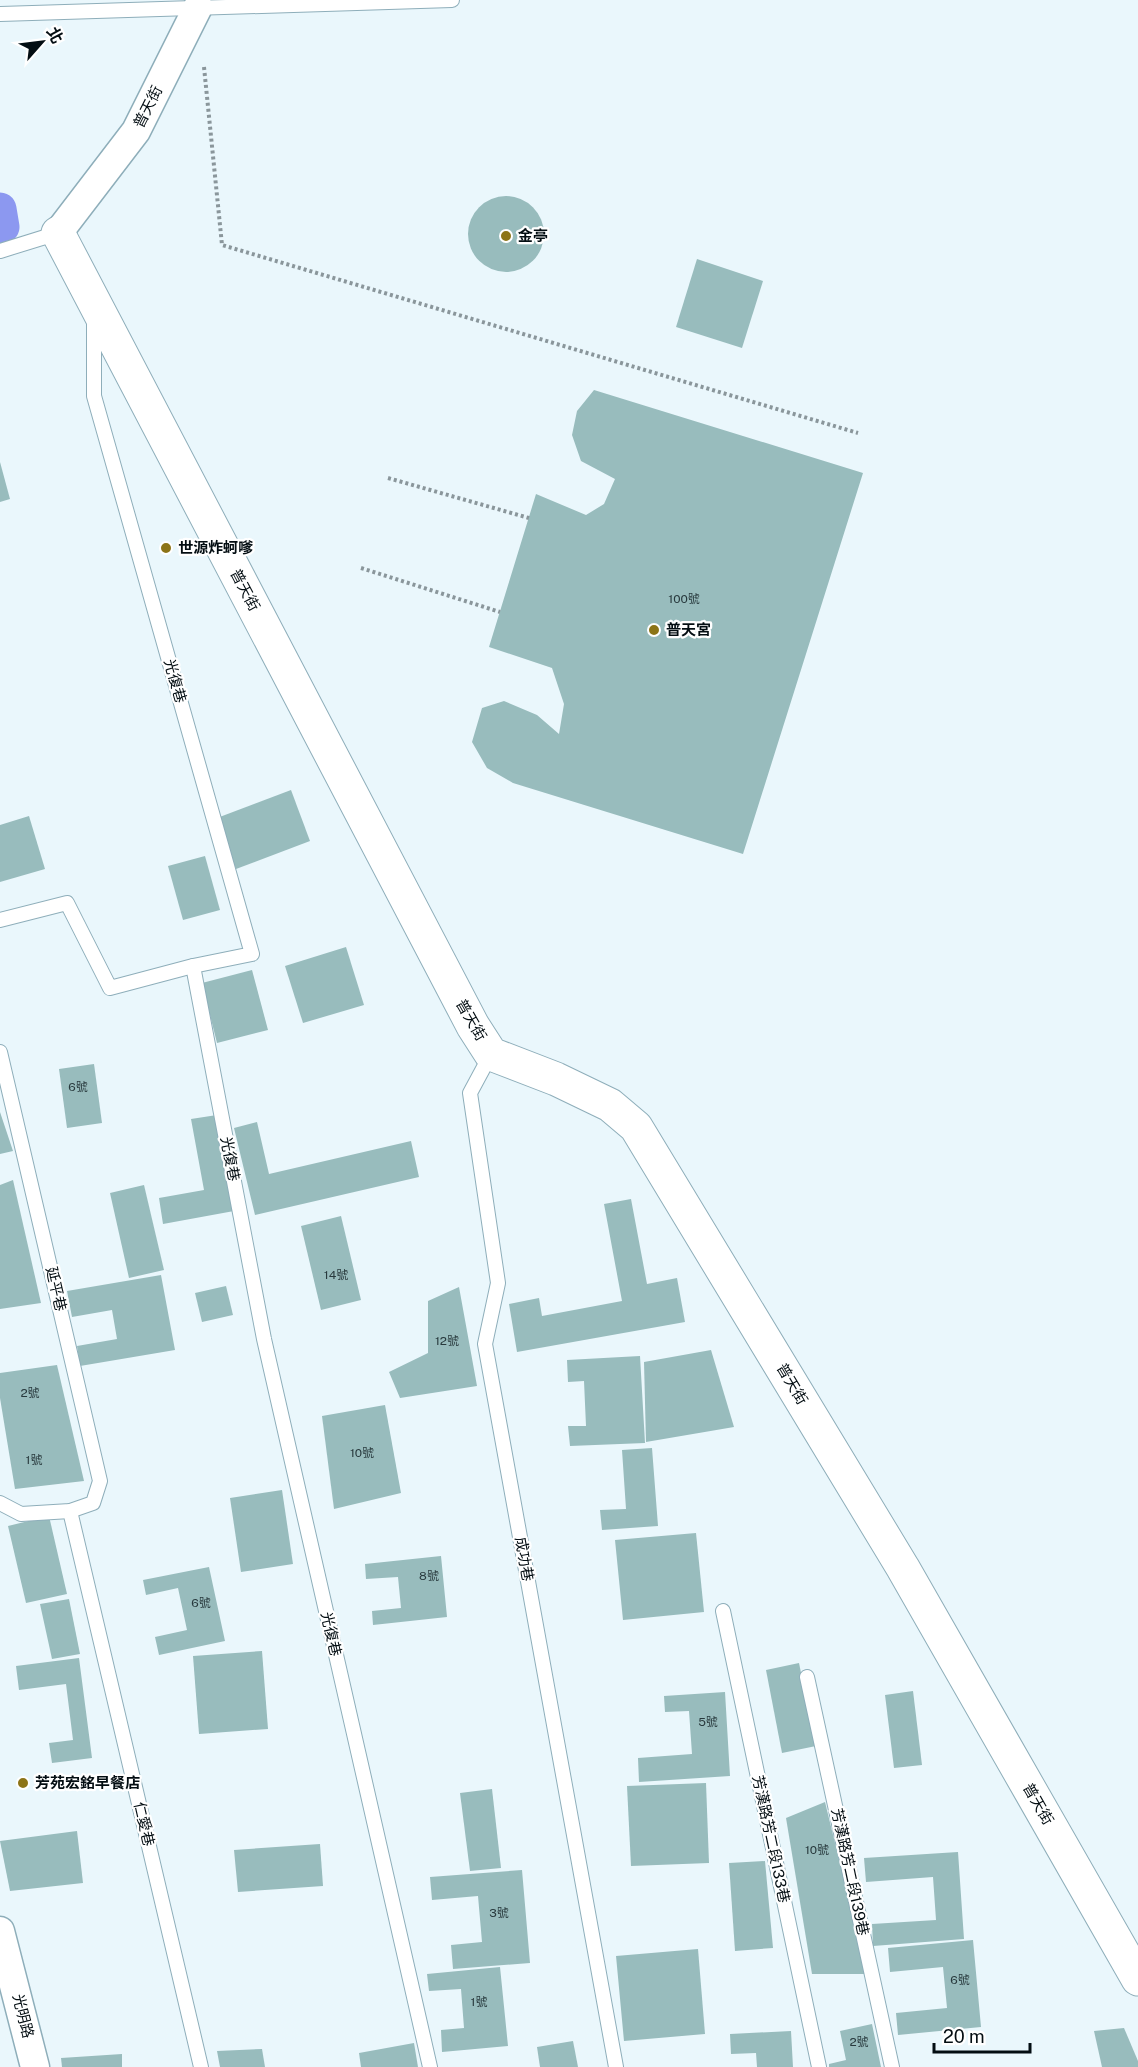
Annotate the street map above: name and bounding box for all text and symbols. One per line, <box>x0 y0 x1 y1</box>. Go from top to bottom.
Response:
north arrow <box>12 12 72 72</box>
text: 北 <box>43 24 67 47</box>
street label: 普天街 <box>130 83 165 131</box>
place label: 金亭 <box>518 227 548 244</box>
marker: 金亭 <box>499 229 513 243</box>
place label: 世源炸蚵嗲 <box>178 539 253 556</box>
marker: 世源炸蚵嗲 <box>159 541 173 555</box>
street label: 普天街 <box>227 566 264 614</box>
house number: 100號 <box>668 592 700 606</box>
place label: 普天宮 <box>666 621 711 638</box>
marker: 普天宮 <box>647 623 661 637</box>
street label: 光復巷 <box>161 657 190 705</box>
street label: 普天街 <box>453 996 490 1043</box>
house number: 6號 <box>68 1080 88 1094</box>
street label: 光復巷 <box>218 1135 243 1183</box>
street label: 延平巷 <box>43 1265 70 1313</box>
house number: 14號 <box>324 1268 348 1282</box>
house number: 12號 <box>435 1334 459 1348</box>
street label: 普天街 <box>774 1360 811 1407</box>
house number: 2號 <box>20 1386 40 1400</box>
house number: 10號 <box>350 1446 374 1460</box>
house number: 1號 <box>26 1453 42 1467</box>
street label: 成功巷 <box>512 1535 537 1583</box>
house number: 8號 <box>419 1569 439 1583</box>
house number: 6號 <box>191 1596 211 1610</box>
street label: 光復巷 <box>318 1610 345 1658</box>
house number: 5號 <box>698 1715 718 1729</box>
place label: 芳苑宏銘早餐店 <box>35 1774 140 1791</box>
street label: 芳漢路芳二段133巷 <box>750 1774 793 1904</box>
marker: 芳苑宏銘早餐店 <box>16 1776 30 1790</box>
street label: 普天街 <box>1020 1780 1057 1827</box>
street label: 仁愛巷 <box>131 1800 158 1848</box>
street label: 芳漢路芳二段139巷 <box>829 1807 872 1937</box>
house number: 10號 <box>805 1843 829 1857</box>
house number: 3號 <box>489 1906 509 1920</box>
house number: 6號 <box>950 1973 970 1987</box>
street label: 光明路 <box>10 1992 37 2040</box>
house number: 1號 <box>471 1995 487 2009</box>
scale bar <box>934 2016 1030 2054</box>
text: 20 m <box>943 2026 985 2047</box>
house number: 2號 <box>849 2035 869 2049</box>

